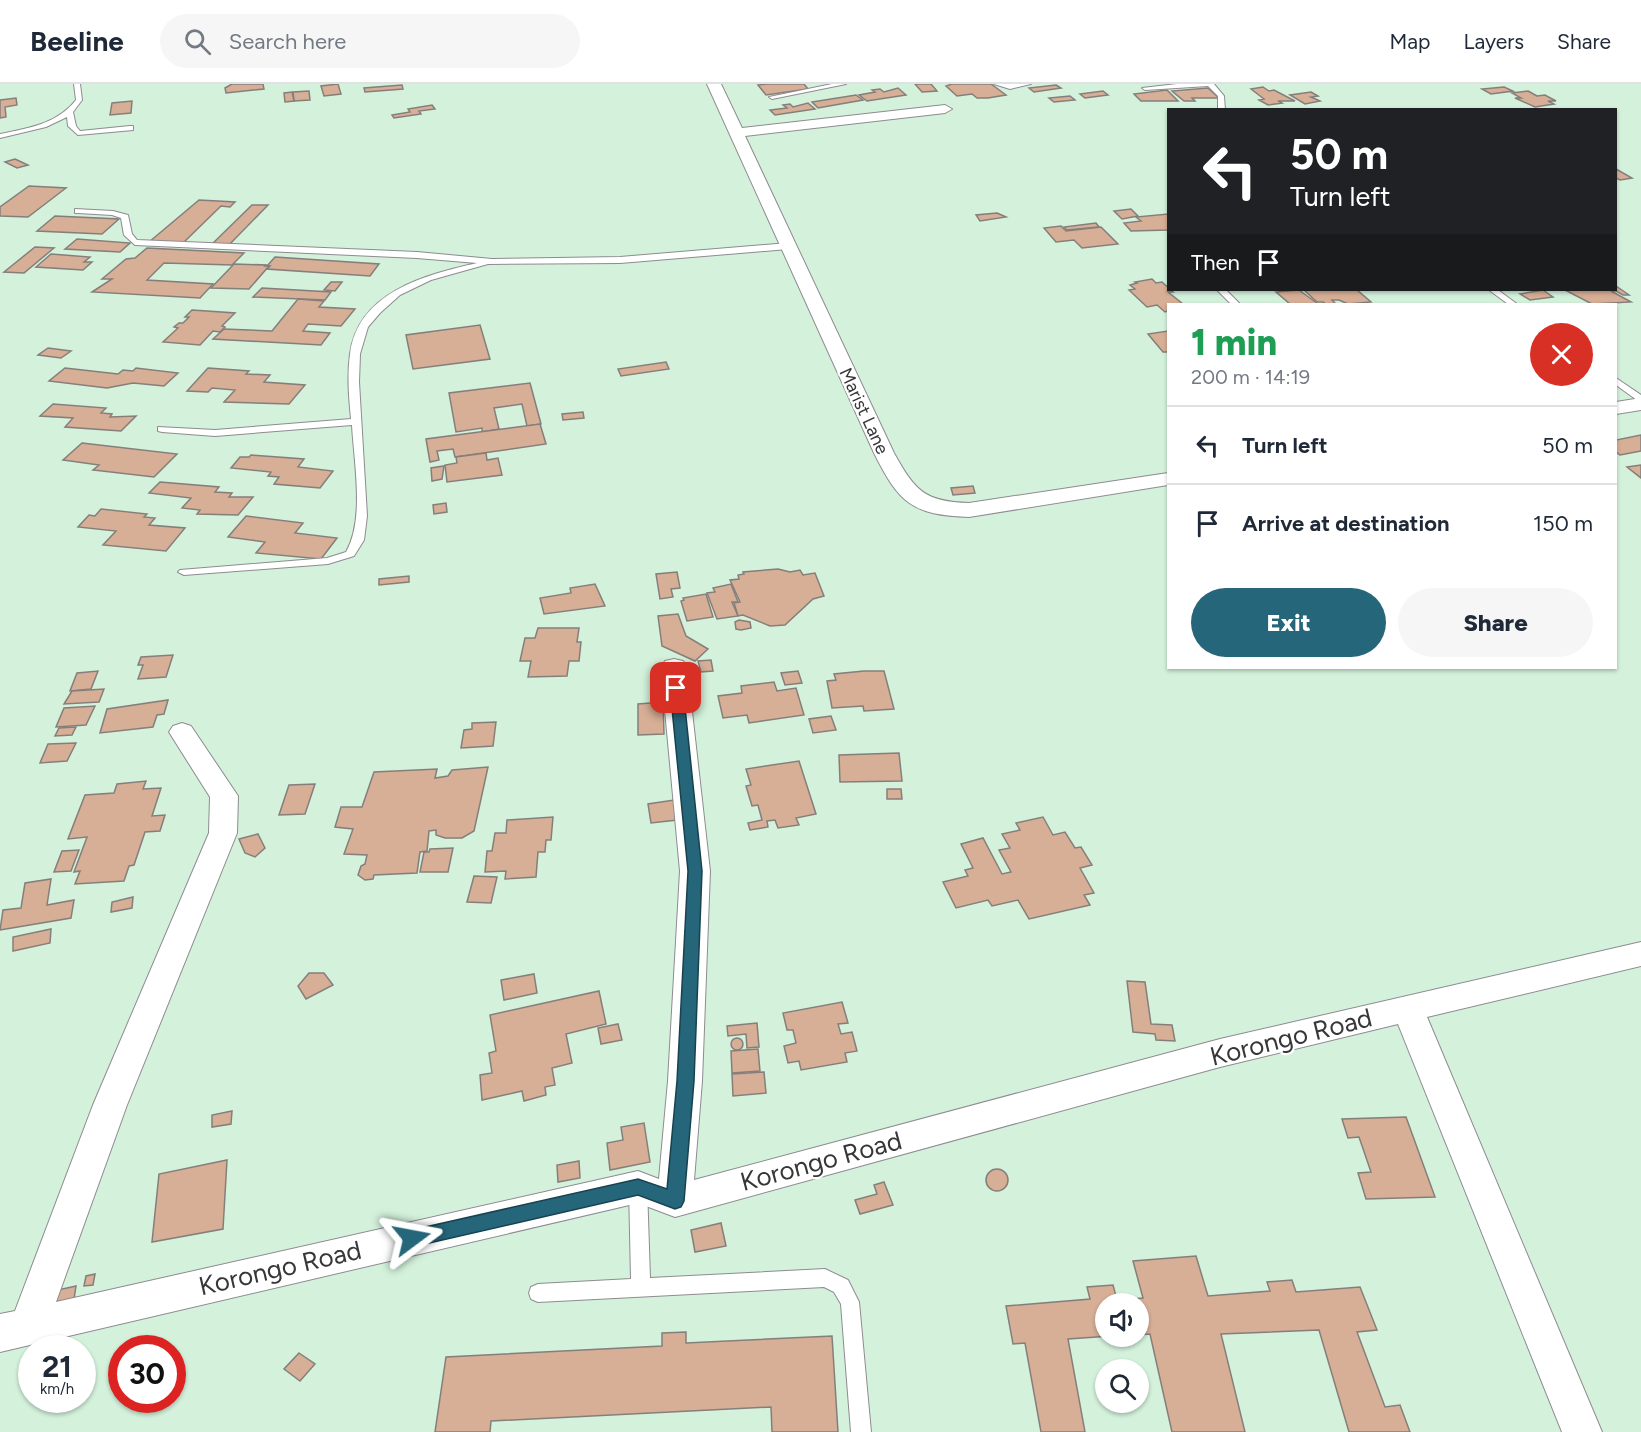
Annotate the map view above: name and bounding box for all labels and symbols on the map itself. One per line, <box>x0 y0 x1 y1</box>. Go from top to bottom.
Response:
street label: Marist Lane <box>834 364 894 458</box>
pin <box>650 662 701 713</box>
street label: Korongo Road <box>1207 1001 1375 1073</box>
street label: Korongo Road <box>737 1124 905 1198</box>
position arrow <box>380 1206 444 1270</box>
street label: Korongo Road <box>196 1234 364 1302</box>
speed limit sign: 30 <box>108 1335 186 1413</box>

